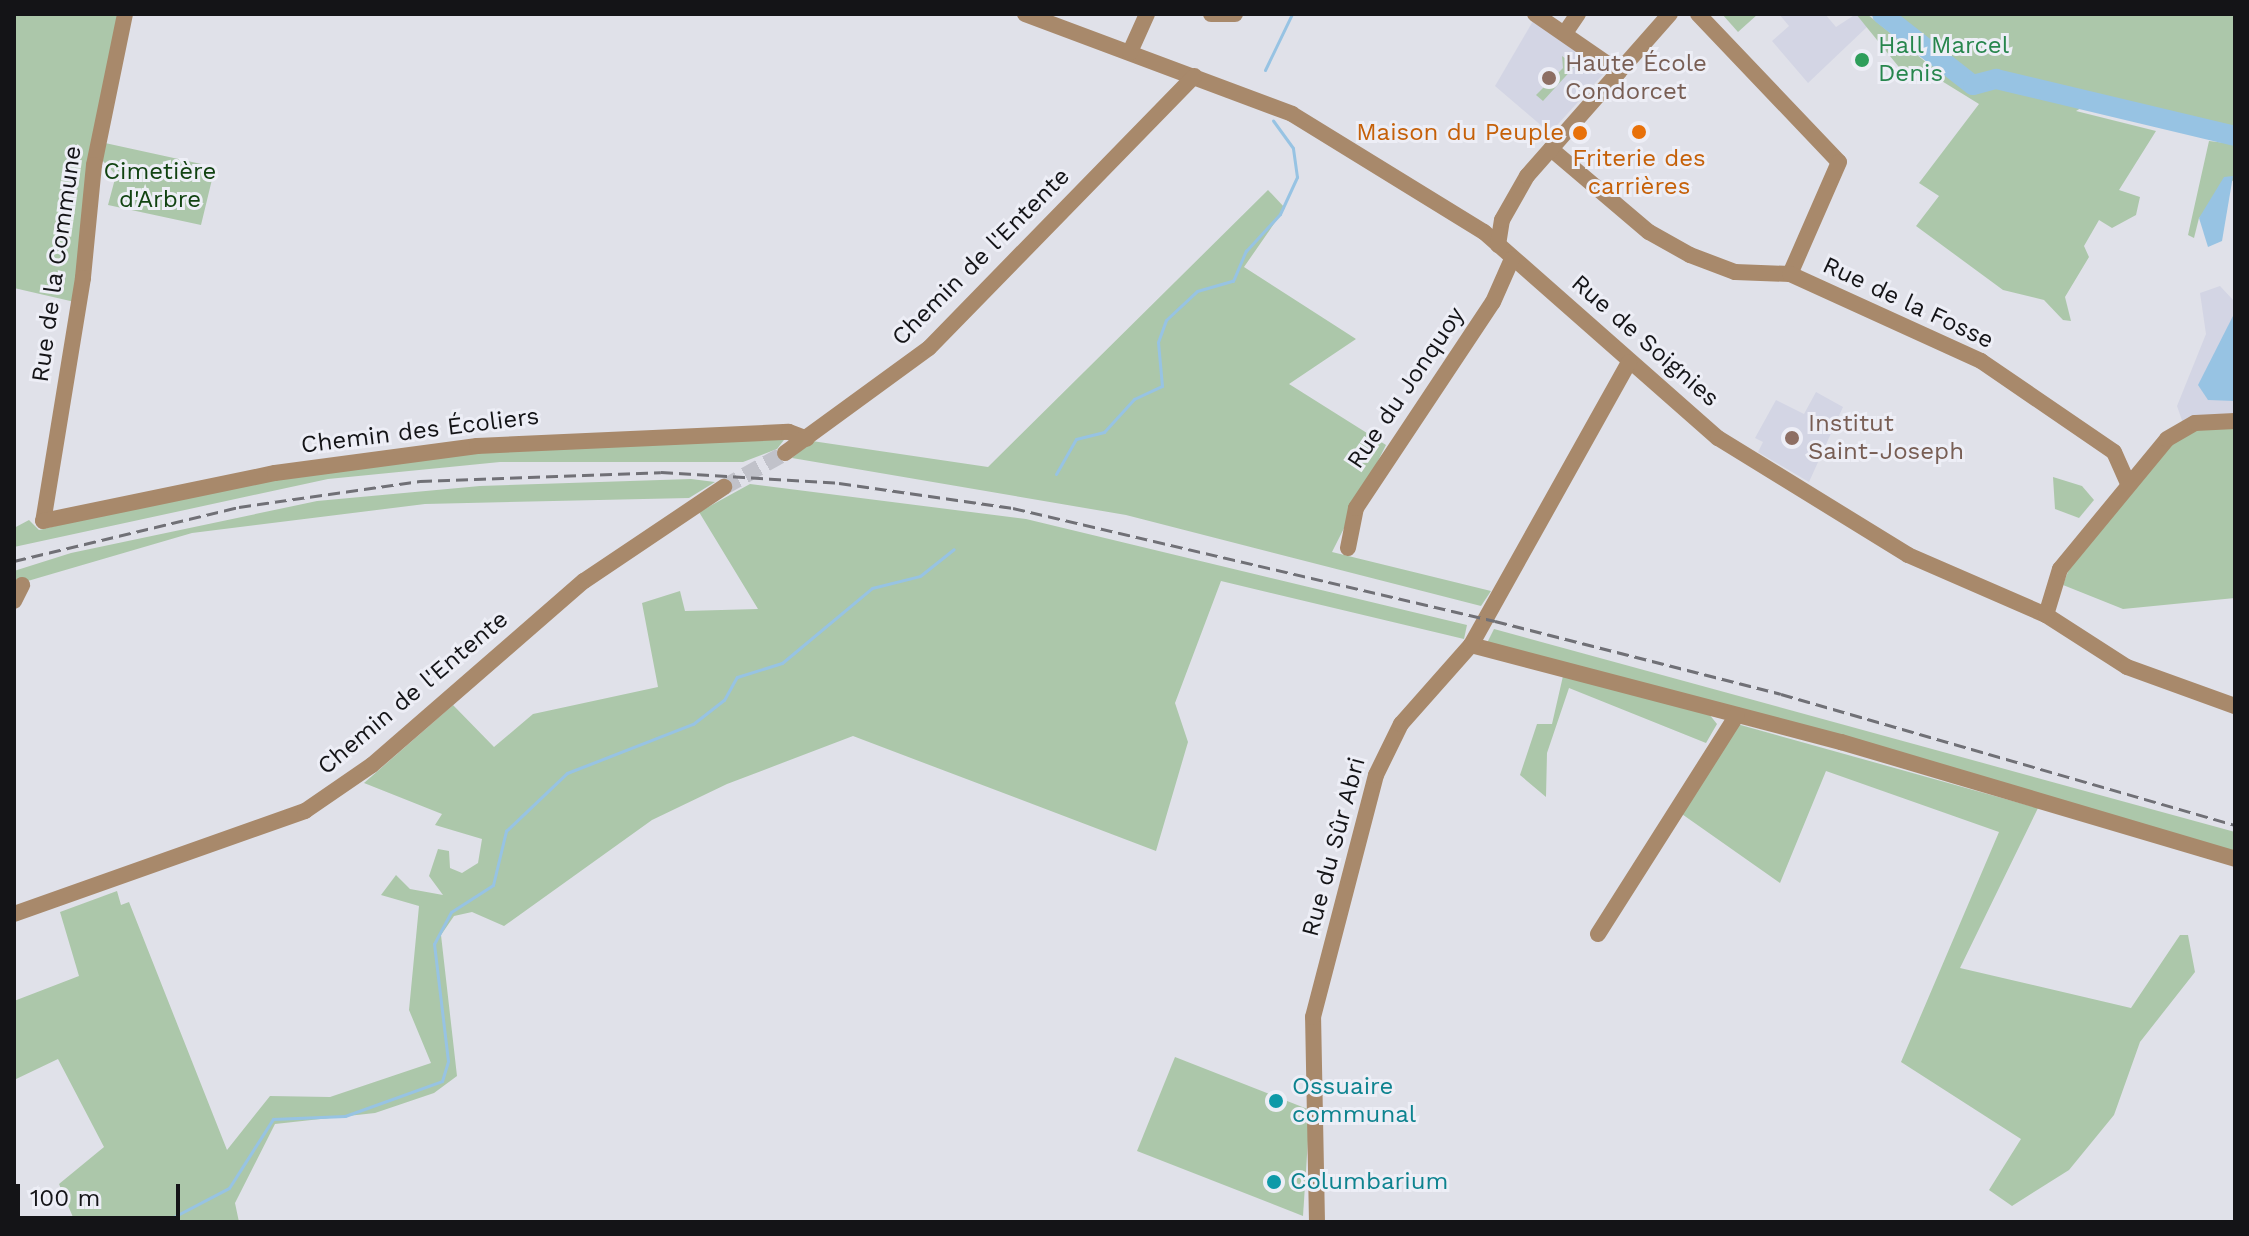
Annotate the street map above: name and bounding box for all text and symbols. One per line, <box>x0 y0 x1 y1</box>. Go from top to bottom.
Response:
place label: Hall Marcel Denis <box>1878 32 2010 88</box>
place label: Haute École Condorcet <box>1565 50 1707 106</box>
marker: Hall Marcel Denis <box>1853 51 1871 69</box>
marker: Haute École Condorcet <box>1540 69 1558 87</box>
place label: Maison du Peuple <box>1356 119 1564 147</box>
marker: Friterie des carrières <box>1630 123 1648 141</box>
marker: Maison du Peuple <box>1571 124 1589 142</box>
street label: Rue de la Commune <box>26 144 88 384</box>
place label: Friterie des carrières <box>1572 145 1706 201</box>
park label: Cimetière d'Arbre <box>104 158 216 214</box>
street label: Chemin de l'Entente <box>886 162 1076 352</box>
street label: Rue de la Fosse <box>1818 251 1998 355</box>
street label: Rue de Soignies <box>1565 269 1725 413</box>
street label: Rue du Jonquoy <box>1341 301 1471 475</box>
street label: Chemin des Écoliers <box>299 402 541 460</box>
place label: Institut Saint-Joseph <box>1808 410 1964 466</box>
marker: Institut Saint-Joseph <box>1783 429 1801 447</box>
street label: Chemin de l'Entente <box>312 605 514 781</box>
street label: Rue du Sûr Abri <box>1296 754 1372 940</box>
place label: Ossuaire communal <box>1292 1073 1416 1129</box>
marker: Ossuaire communal <box>1267 1092 1285 1110</box>
scale bar <box>20 1168 184 1218</box>
place label: Columbarium <box>1290 1168 1448 1196</box>
marker: Columbarium <box>1265 1173 1283 1191</box>
text: 100 m <box>30 1184 100 1212</box>

